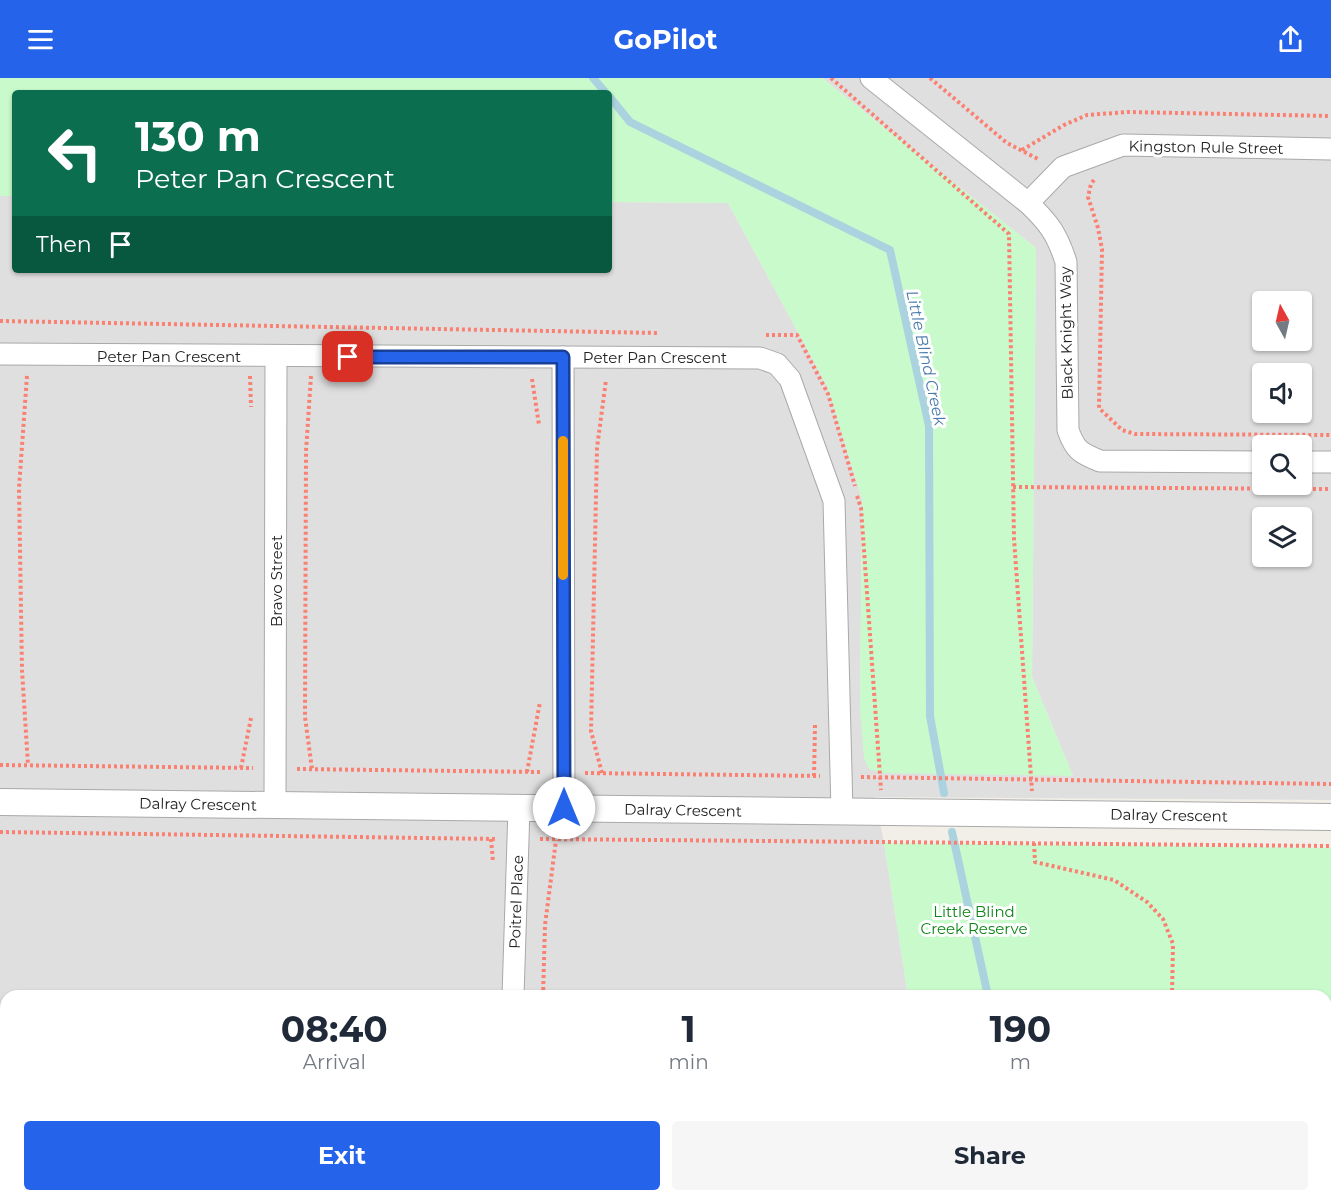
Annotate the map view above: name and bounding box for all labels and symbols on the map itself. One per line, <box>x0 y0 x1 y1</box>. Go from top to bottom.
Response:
street label: Kingston Rule Street <box>1128 136 1284 158</box>
street label: Black Knight Way <box>1055 265 1077 400</box>
water label: Little Blind Creek <box>902 289 950 429</box>
north arrow <box>1252 291 1312 351</box>
pin <box>322 331 373 382</box>
street label: Peter Pan Crescent <box>97 347 241 366</box>
street label: Peter Pan Crescent <box>583 348 727 367</box>
street label: Bravo Street <box>267 535 286 627</box>
position arrow <box>532 776 596 840</box>
street label: Dalray Crescent <box>139 793 257 815</box>
street label: Dalray Crescent <box>624 799 742 821</box>
street label: Dalray Crescent <box>1110 804 1228 826</box>
street label: Poitrel Place <box>505 855 527 949</box>
park label: Little Blind Creek Reserve <box>921 902 1027 938</box>

